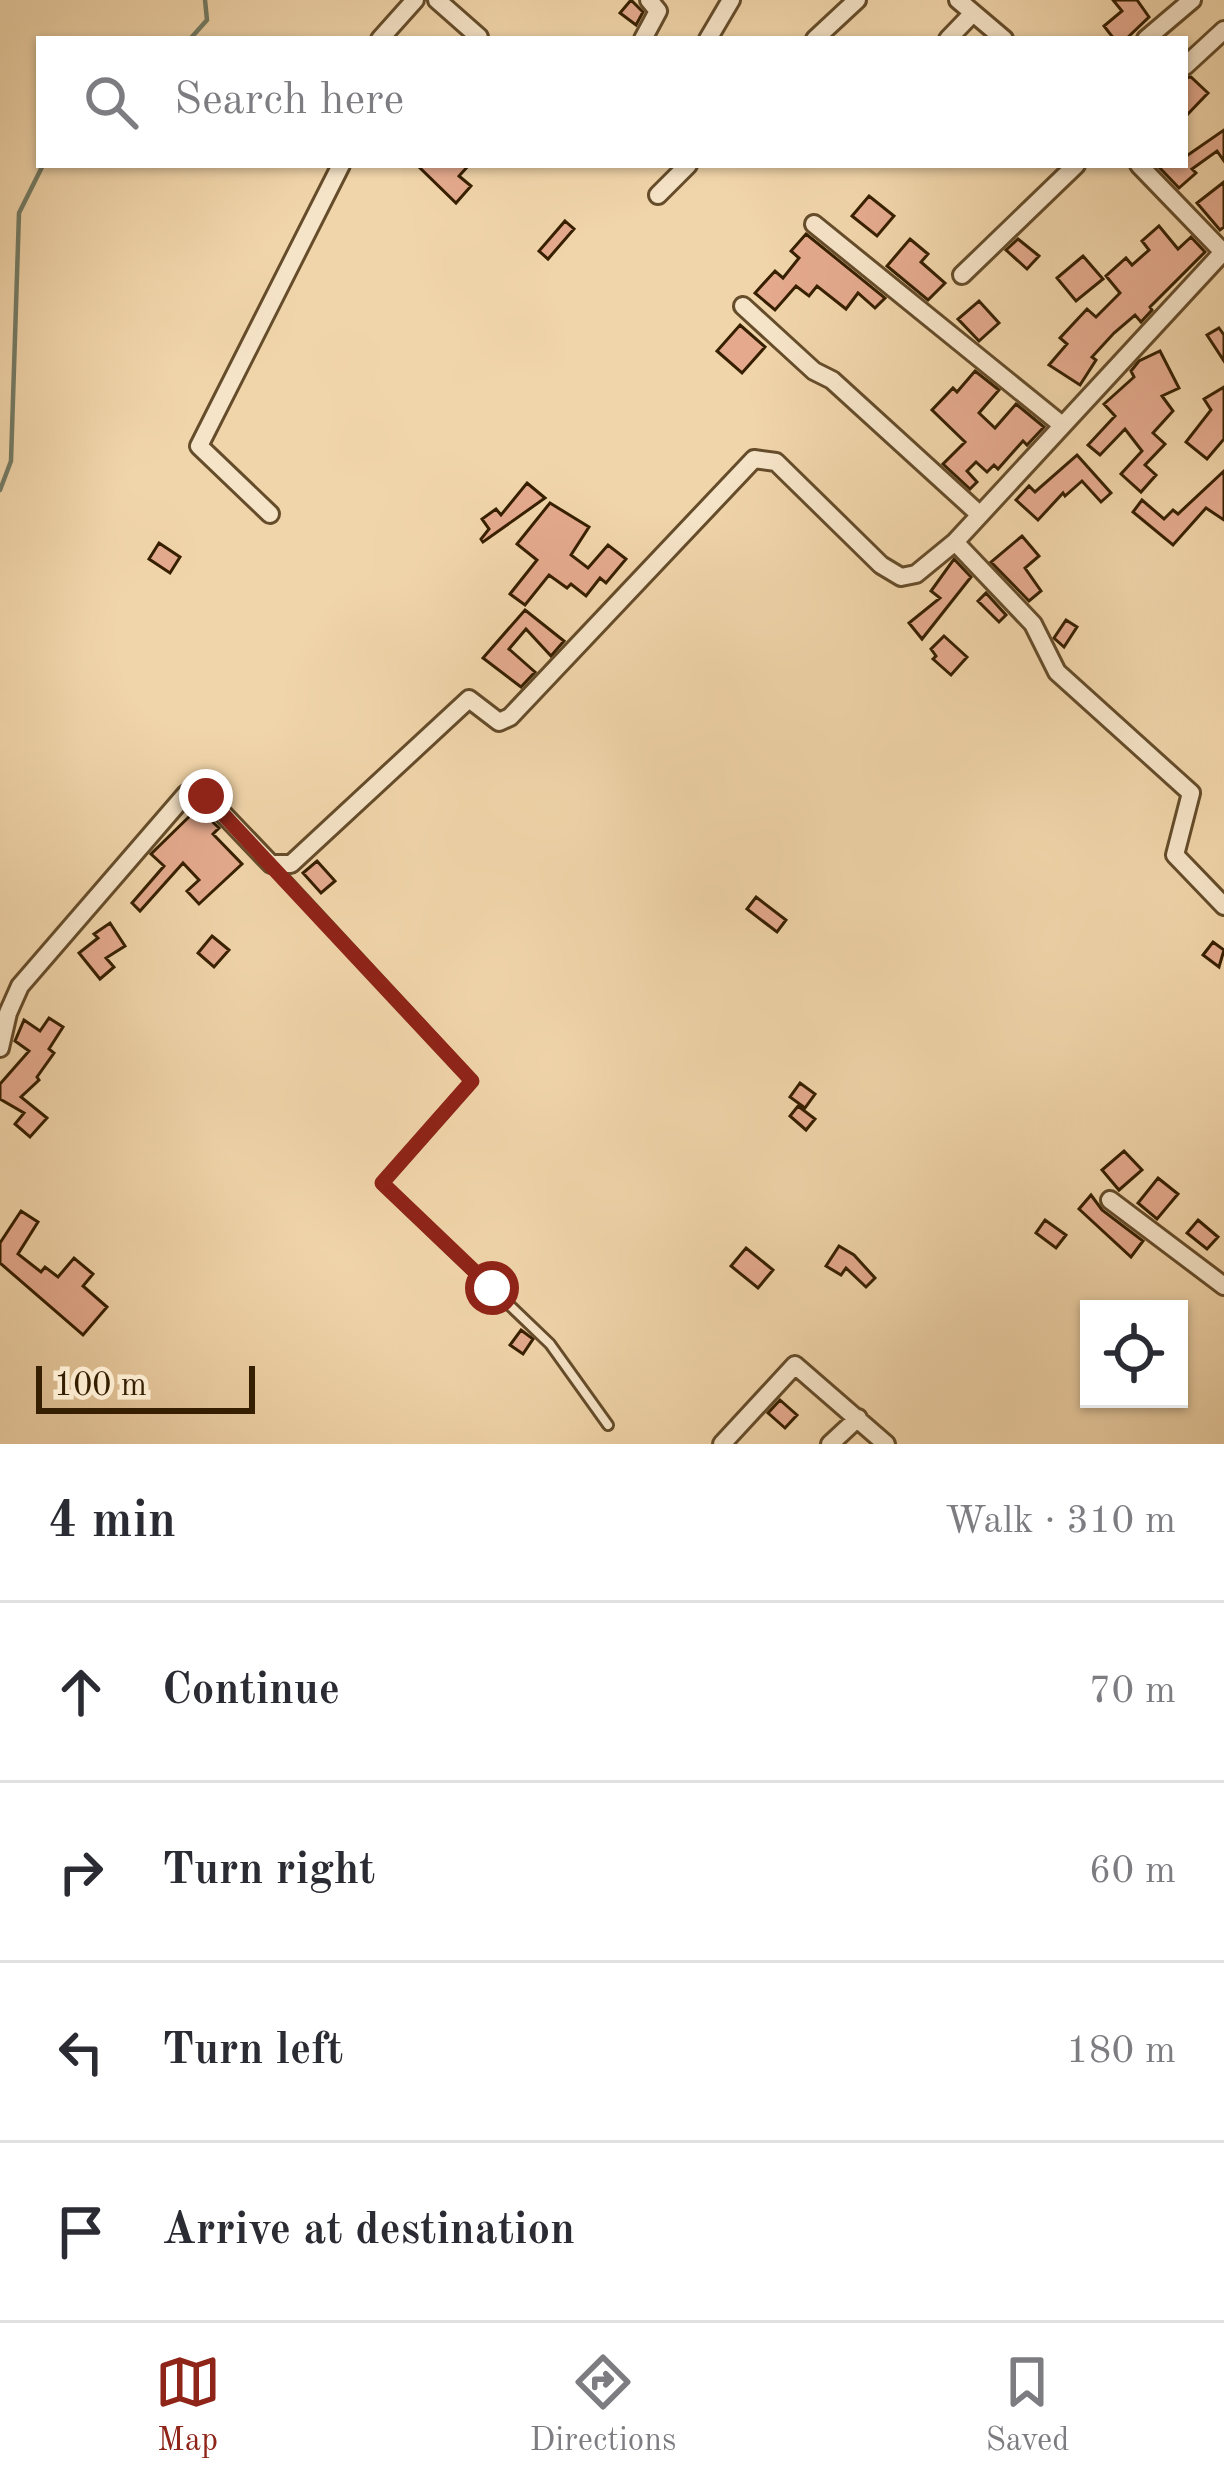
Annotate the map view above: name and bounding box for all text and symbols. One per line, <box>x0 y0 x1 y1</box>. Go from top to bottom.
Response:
search box <box>36 36 1188 168</box>
icon: search <box>78 69 144 135</box>
text: Search here <box>174 79 404 124</box>
route end <box>179 769 233 823</box>
route start <box>465 1261 519 1315</box>
map controls <box>1080 1300 1188 1408</box>
button: locate <box>1080 1300 1188 1408</box>
scale bar <box>36 1360 255 1413</box>
text: 100 m <box>54 1370 147 1403</box>
text: 4 min <box>48 1497 176 1548</box>
text: Walk · 310 m <box>945 1502 1176 1541</box>
icon: ahead <box>48 1659 114 1725</box>
text: Continue <box>162 1669 340 1714</box>
text: 70 m <box>1089 1672 1176 1711</box>
icon: right <box>48 1839 114 1905</box>
text: Turn right <box>162 1849 375 1894</box>
text: 60 m <box>1089 1852 1176 1891</box>
icon: left <box>48 2019 114 2085</box>
text: Turn left <box>162 2029 343 2074</box>
text: 180 m <box>1066 2032 1176 2071</box>
icon: arrive <box>48 2199 114 2265</box>
text: Arrive at destination <box>162 2209 575 2254</box>
tab: Map <box>155 2349 221 2462</box>
tab: Directions <box>530 2349 676 2462</box>
tab: Saved <box>985 2349 1069 2462</box>

